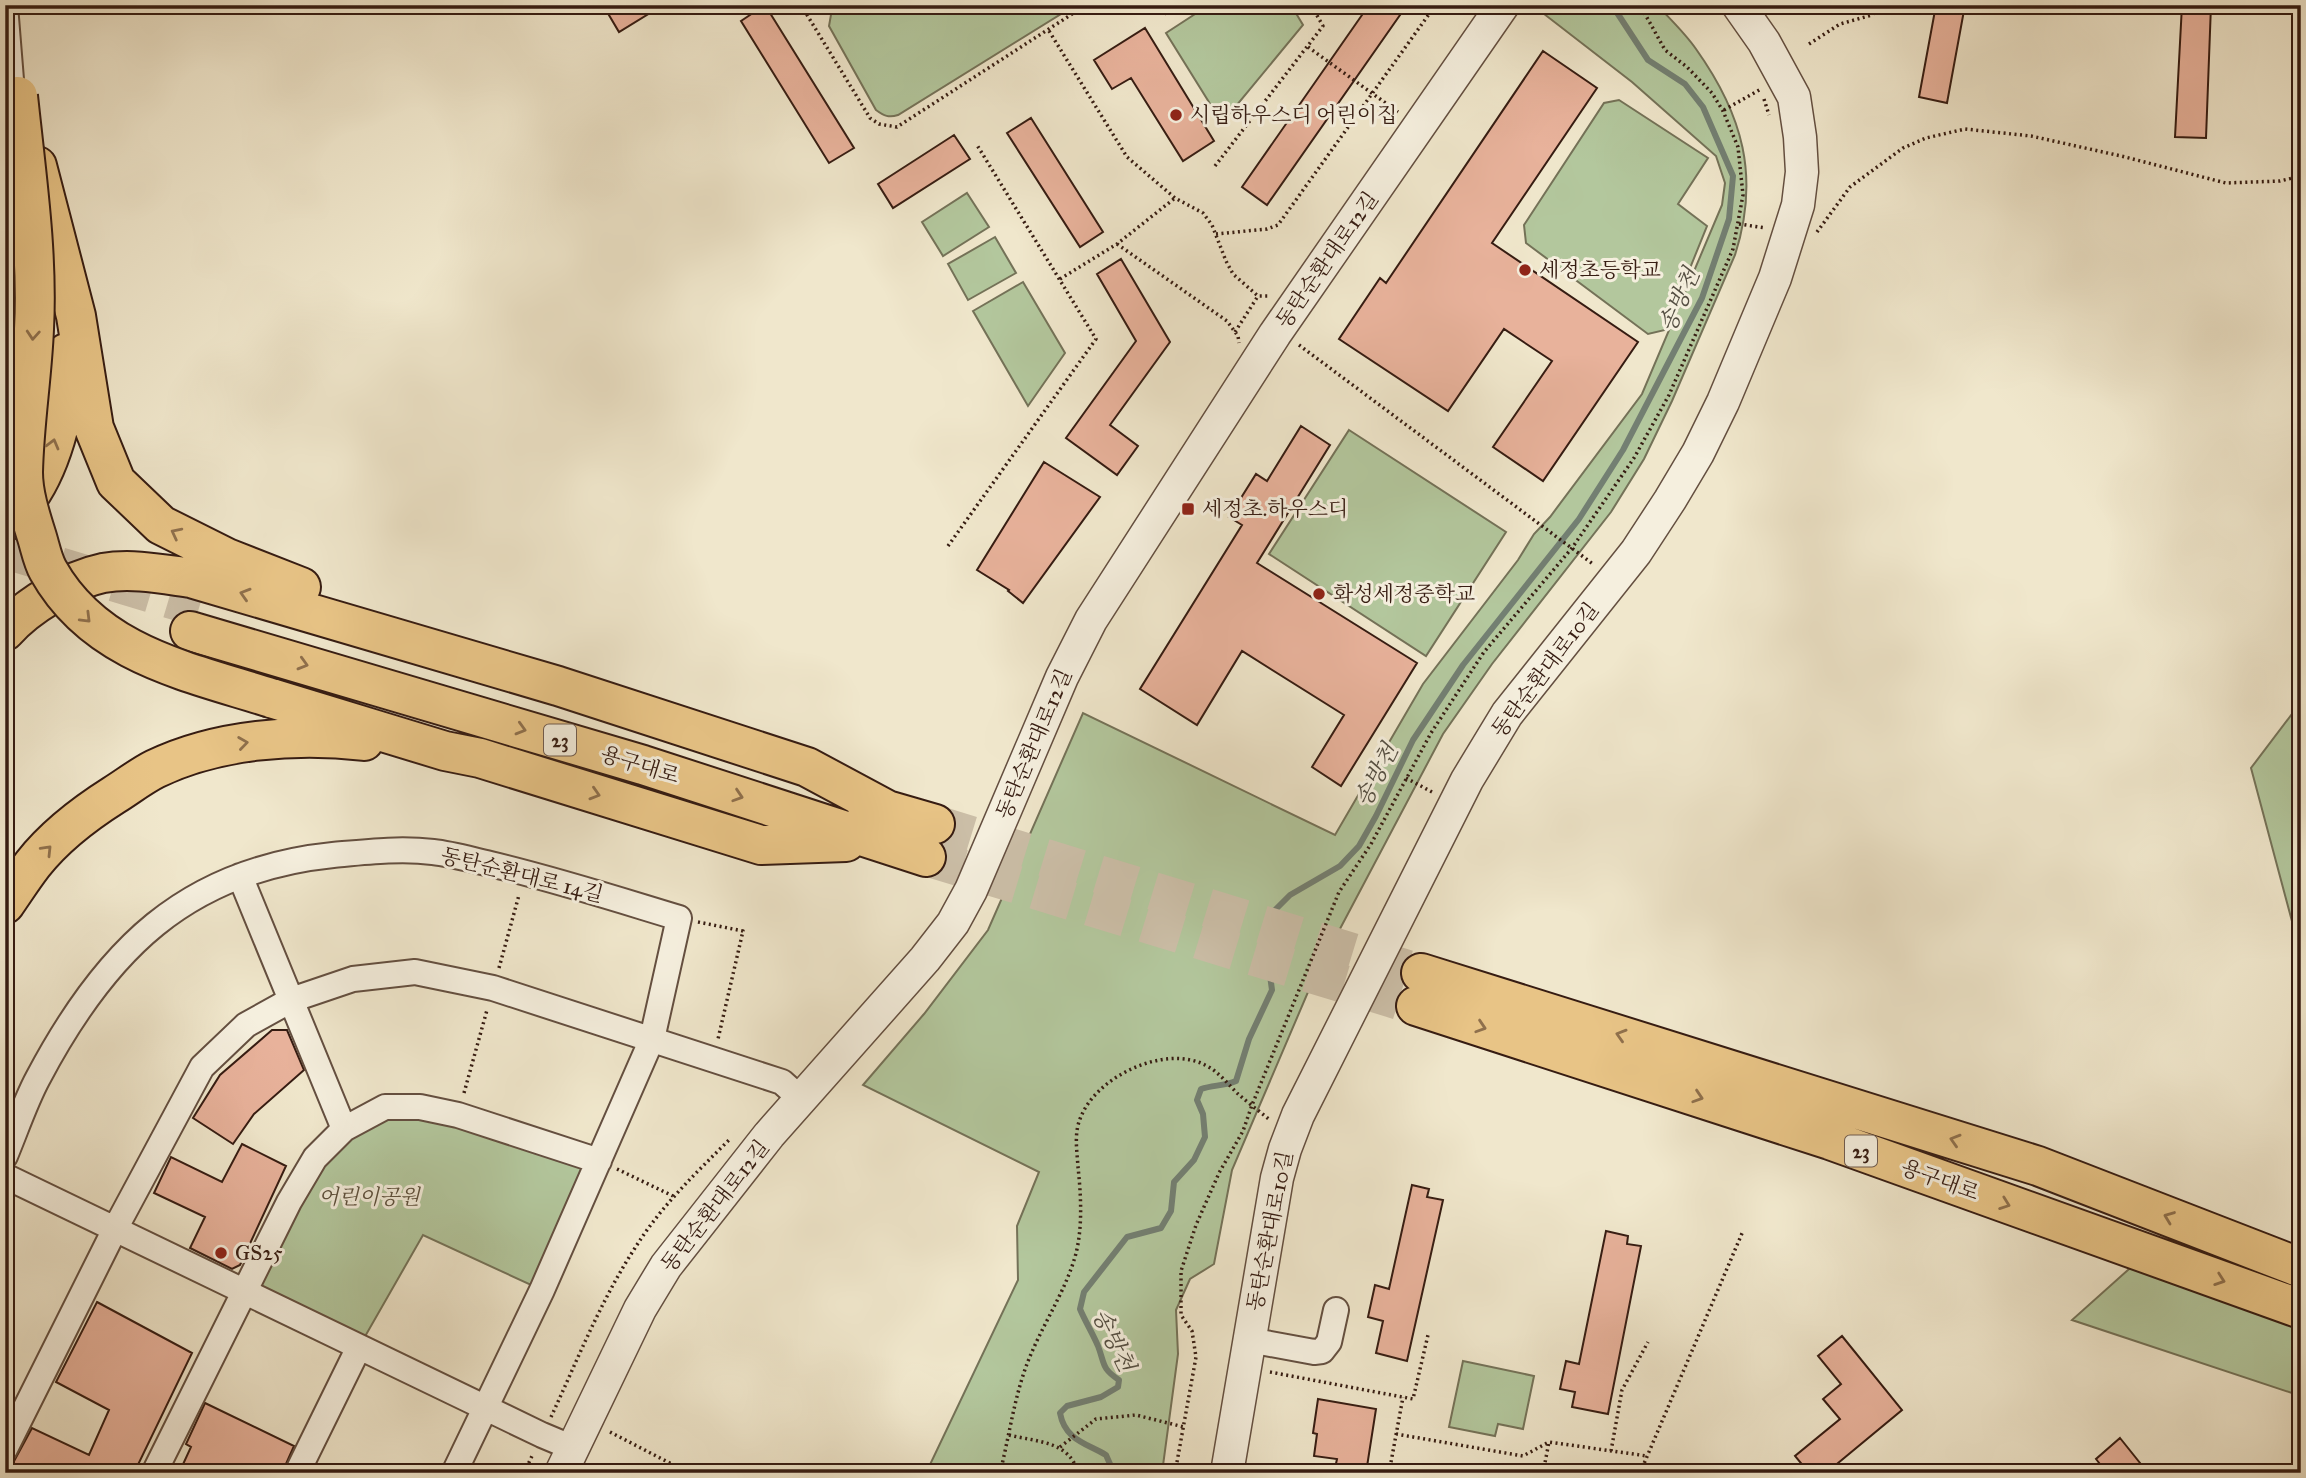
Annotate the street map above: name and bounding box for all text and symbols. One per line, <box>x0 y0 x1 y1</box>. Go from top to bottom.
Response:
place label: 시립하우스디 어린이집 <box>1190 102 1397 128</box>
marker: 시립하우스디 어린이집 <box>1168 107 1184 123</box>
street label: 동탄순환대로12길 <box>1270 187 1384 333</box>
place label: 세정초등학교 <box>1539 257 1661 283</box>
marker: 세정초등학교 <box>1517 262 1533 278</box>
water label: 송방천 <box>1653 262 1706 336</box>
one-way arrow <box>26 330 41 341</box>
one-way arrow <box>45 439 59 451</box>
place label: 세정초.하우스디 <box>1202 496 1348 522</box>
marker: 세정초.하우스디 <box>1180 501 1196 517</box>
one-way arrow <box>171 527 183 541</box>
place label: 화성세정중학교 <box>1333 581 1475 607</box>
marker: 화성세정중학교 <box>1311 586 1327 602</box>
one-way arrow <box>239 588 251 603</box>
street label: 동탄순환대로10길 <box>1486 597 1604 743</box>
one-way arrow <box>78 610 91 623</box>
one-way arrow <box>297 656 309 671</box>
street label: 동탄순환대로12길 <box>991 665 1077 823</box>
one-way arrow <box>515 720 527 735</box>
road number: 23 <box>544 724 576 755</box>
one-way arrow <box>237 736 249 751</box>
water label: 송방천 <box>1348 737 1404 811</box>
street label: 용구대로 <box>597 741 683 789</box>
one-way arrow <box>588 785 600 800</box>
one-way arrow <box>732 788 744 802</box>
street label: 동탄순환대로 14길 <box>438 842 606 908</box>
one-way arrow <box>38 845 51 858</box>
one-way arrow <box>1475 1019 1487 1033</box>
one-way arrow <box>1615 1029 1627 1044</box>
one-way arrow <box>1691 1089 1703 1103</box>
one-way arrow <box>1949 1134 1961 1148</box>
street label: 동탄순환대로12길 <box>655 1135 775 1277</box>
road number: 23 <box>1845 1135 1877 1166</box>
street label: 동탄순환대로10길 <box>1242 1149 1298 1313</box>
street label: 용구대로 <box>1897 1154 1983 1206</box>
park label: 어린이공원 <box>318 1184 421 1210</box>
one-way arrow <box>1999 1195 2011 1209</box>
one-way arrow <box>2163 1211 2175 1225</box>
place label: GS25 <box>235 1240 283 1266</box>
marker: GS25 <box>213 1245 229 1261</box>
one-way arrow <box>2213 1272 2225 1286</box>
water label: 송방천 <box>1087 1304 1142 1378</box>

